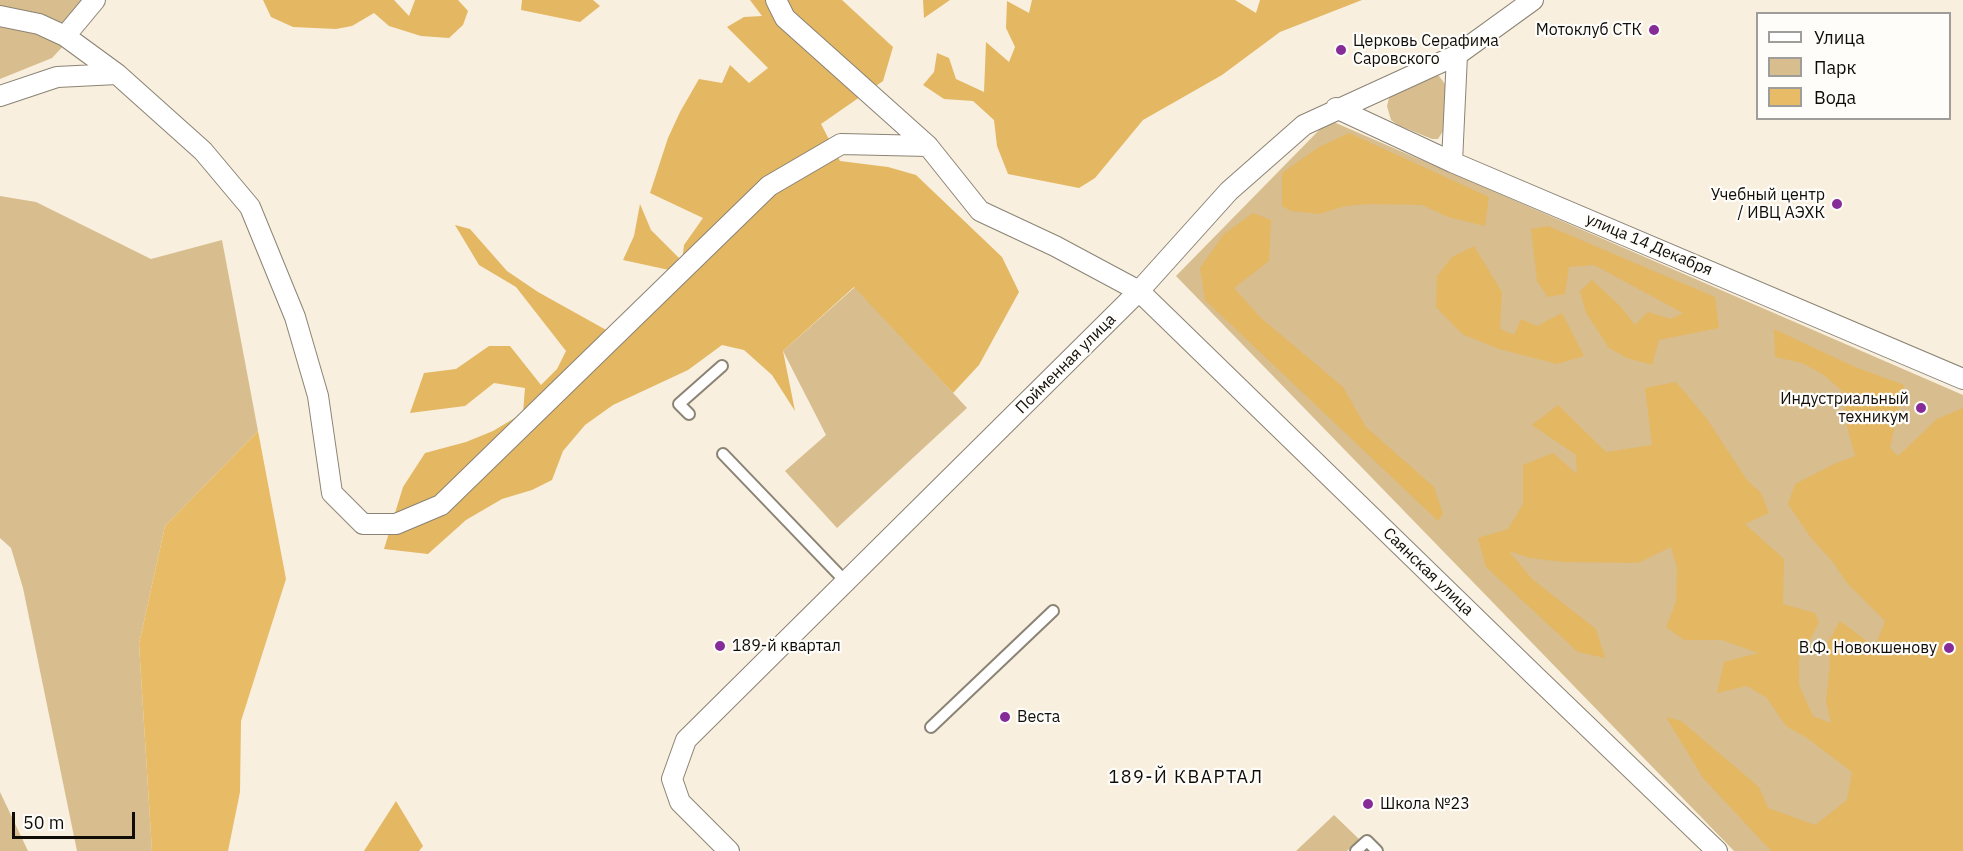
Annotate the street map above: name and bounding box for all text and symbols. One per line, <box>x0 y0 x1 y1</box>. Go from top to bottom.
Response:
legend <box>1756 12 1951 120</box>
place label: Мотоклуб СТК <box>1536 20 1642 40</box>
marker: Мотоклуб СТК <box>1647 23 1661 37</box>
text: Улица <box>1814 26 1865 49</box>
place label: Церковь Серафима Саровского <box>1353 31 1499 69</box>
marker: Церковь Серафима Саровского <box>1334 43 1348 57</box>
text: Парк <box>1814 56 1856 79</box>
text: Вода <box>1814 86 1856 109</box>
place label: Учебный центр / ИВЦ АЭХК <box>1711 185 1825 223</box>
marker: Учебный центр / ИВЦ АЭХК <box>1830 197 1844 211</box>
street label: улица 14 Декабря <box>1583 210 1715 280</box>
street label: Пойменная улица <box>1012 310 1120 418</box>
place label: Индустриальный техникум <box>1780 389 1909 427</box>
marker: Индустриальный техникум <box>1914 401 1928 415</box>
street label: Саянская улица <box>1379 524 1477 620</box>
place label: 189-й квартал <box>732 636 841 656</box>
place label: В.Ф. Новокшенову <box>1799 638 1937 658</box>
marker: 189-й квартал <box>713 639 727 653</box>
marker: В.Ф. Новокшенову <box>1942 641 1956 655</box>
place label: Веста <box>1017 707 1060 727</box>
marker: Веста <box>998 710 1012 724</box>
district label: 189-Й КВАРТАЛ <box>1108 767 1264 789</box>
place label: Школа №23 <box>1380 794 1470 814</box>
marker: Школа №23 <box>1361 797 1375 811</box>
scale bar <box>15 800 138 838</box>
text: 50 m <box>23 811 65 834</box>

